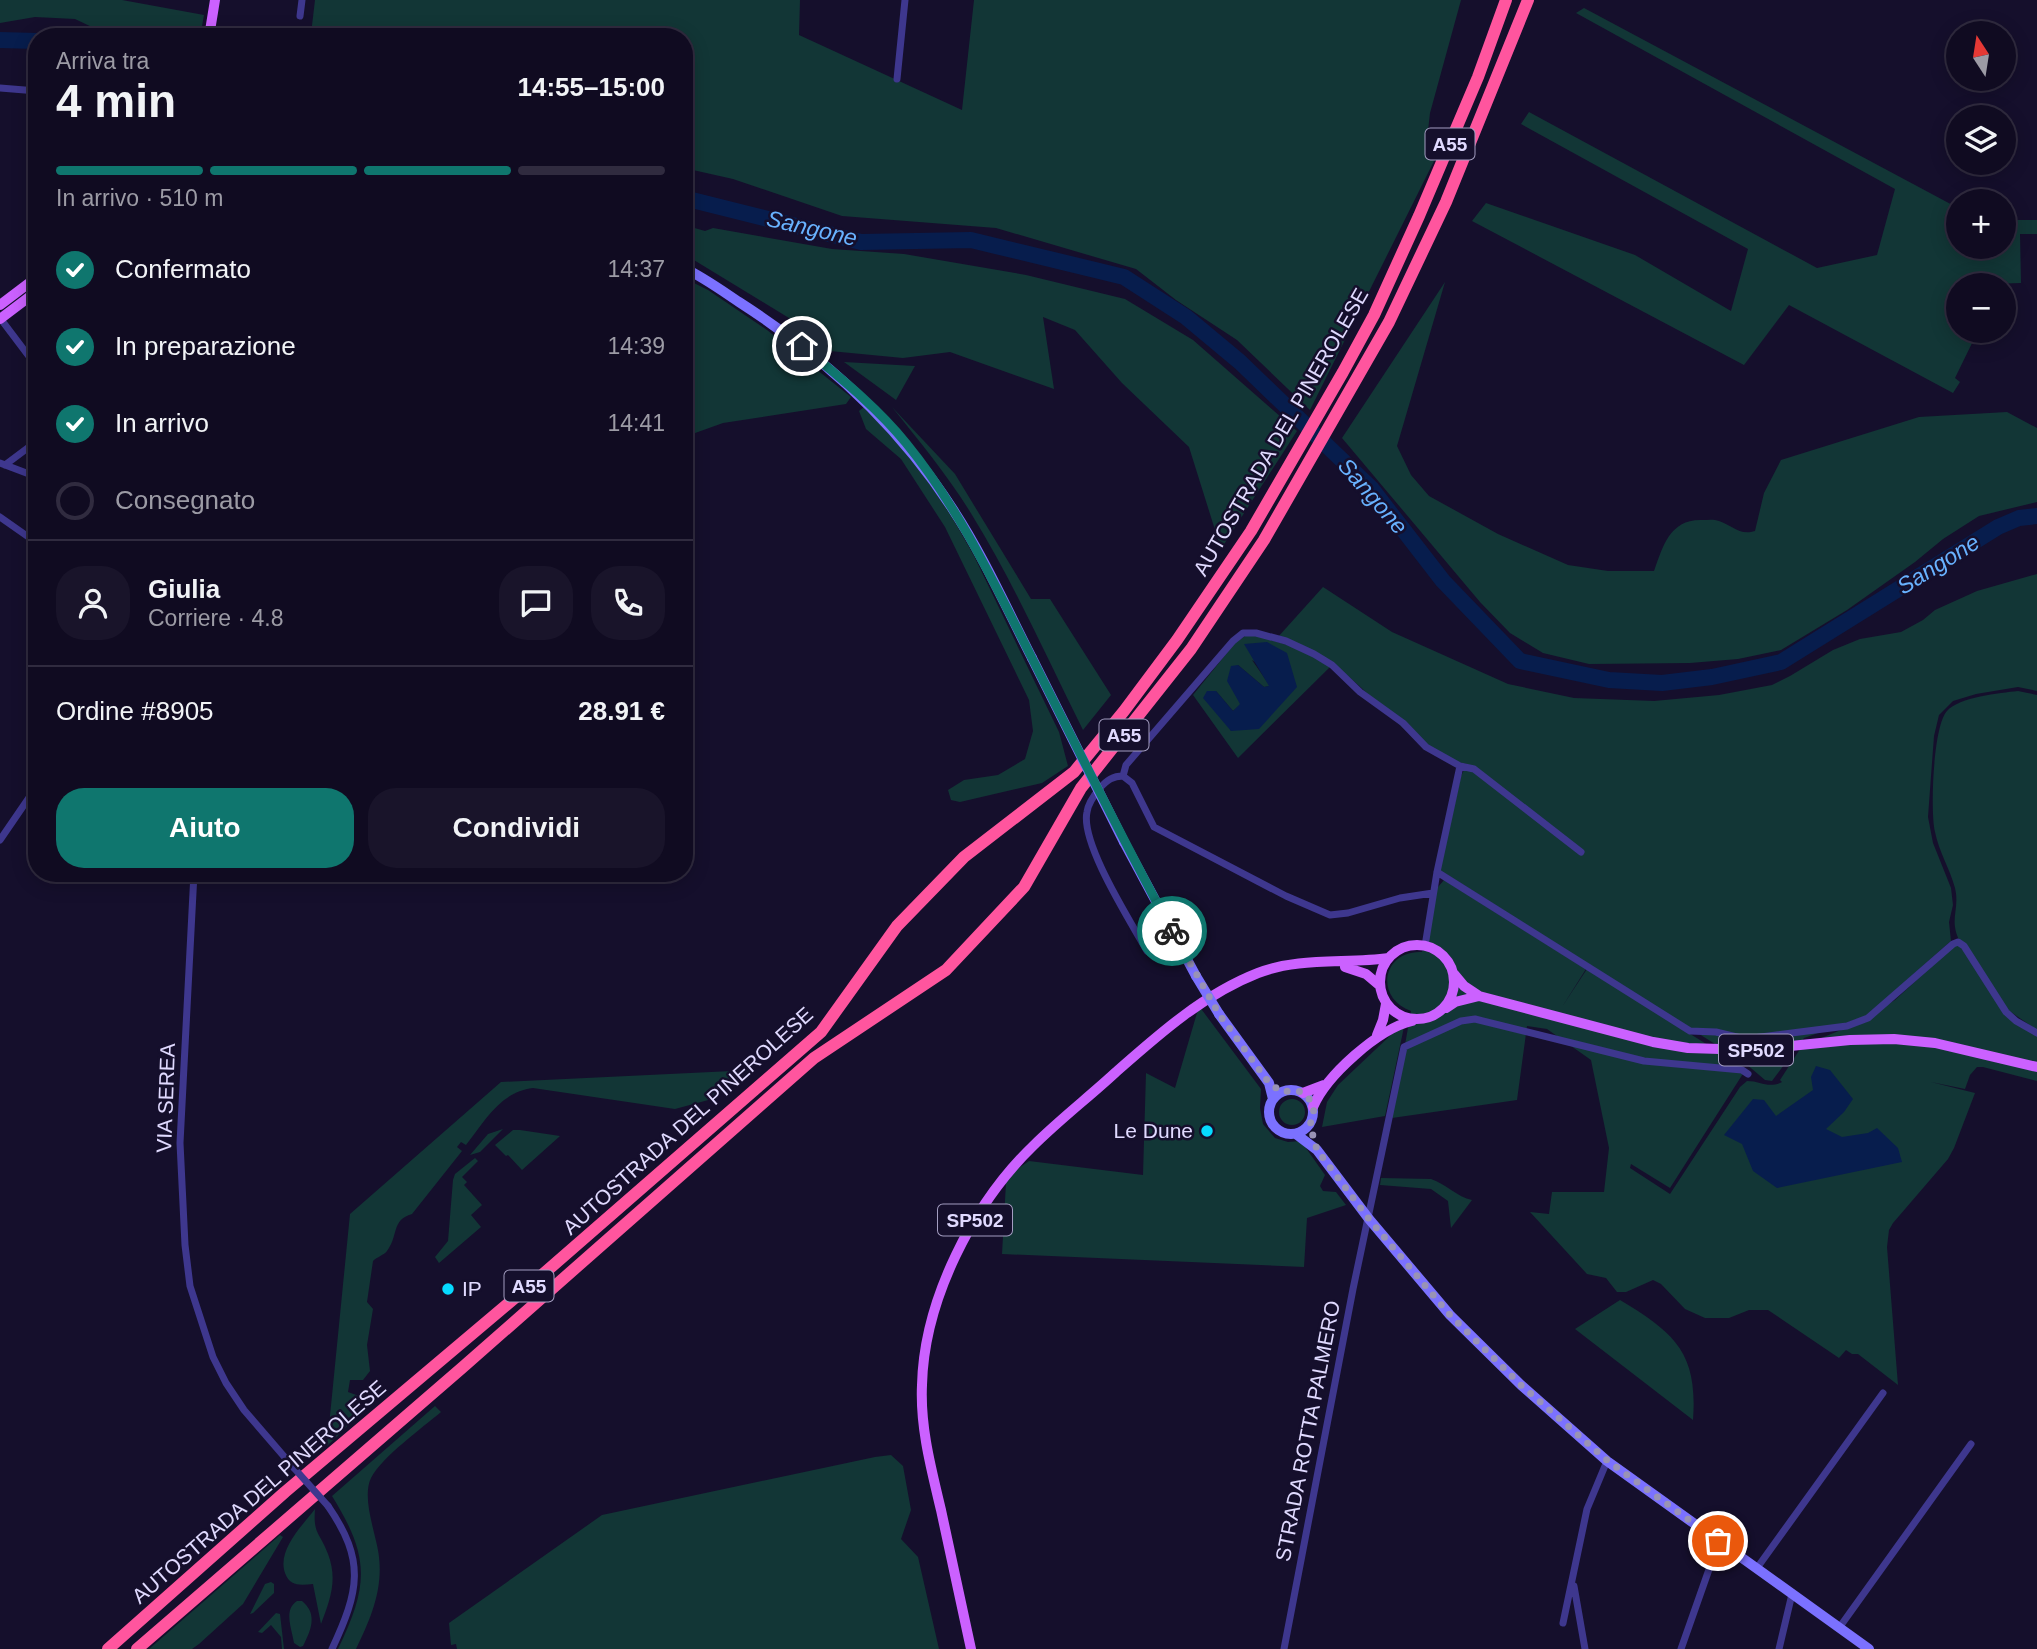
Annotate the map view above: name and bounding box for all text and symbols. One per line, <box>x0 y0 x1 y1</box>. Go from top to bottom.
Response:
north arrow <box>1946 21 2016 91</box>
map controls <box>1946 21 2016 343</box>
text: Arriva tra <box>56 48 149 74</box>
text: 14:55–15:00 <box>518 72 665 102</box>
text: 4 min <box>56 75 176 127</box>
button: layers <box>1946 105 2016 175</box>
road number: A55 <box>1426 128 1474 160</box>
text: In arrivo · 510 m <box>56 185 223 211</box>
button: + <box>1946 189 2016 259</box>
water label: Sangone <box>764 205 860 251</box>
icon: check <box>56 251 94 289</box>
text: Confermato <box>115 254 251 284</box>
text: 14:37 <box>607 256 665 282</box>
button: − <box>1946 273 2016 343</box>
street label: AUTOSTRADA DEL PINEROLESE <box>1189 284 1373 580</box>
pin <box>772 316 832 376</box>
icon: home <box>783 327 821 365</box>
icon: check <box>56 328 94 366</box>
text: In preparazione <box>115 331 296 361</box>
text: 14:39 <box>607 333 665 359</box>
icon: check <box>56 405 94 443</box>
text: In arrivo <box>115 408 209 438</box>
text: 14:41 <box>607 410 665 436</box>
water label: Sangone <box>1333 453 1413 539</box>
text: Consegnato <box>115 485 255 515</box>
water label: Sangone <box>1892 529 1984 599</box>
button: person <box>56 566 130 640</box>
button: chat <box>499 566 573 640</box>
button: phone <box>591 566 665 640</box>
text: Giulia <box>148 574 220 604</box>
text: Corriere · 4.8 <box>148 605 283 631</box>
text: Ordine #8905 <box>56 696 214 726</box>
text: 28.91 € <box>578 696 665 726</box>
road number: A55 <box>1100 720 1148 750</box>
button: Aiuto <box>56 788 354 868</box>
button: Condividi <box>368 788 665 868</box>
courier <box>1137 896 1207 966</box>
icon: bike <box>1153 912 1191 950</box>
street label: AUTOSTRADA DEL PINEROLESE <box>558 1002 817 1239</box>
road number: SP502 <box>1719 1034 1793 1066</box>
street label: VIA SEREA <box>152 1043 179 1153</box>
place label: Le Dune <box>1114 1119 1193 1142</box>
marker: Le Dune <box>1199 1123 1215 1139</box>
road number: SP502 <box>938 1204 1012 1236</box>
road number: A55 <box>504 1270 554 1302</box>
place label: IP <box>462 1277 482 1300</box>
marker: IP <box>440 1281 456 1297</box>
street label: STRADA ROTTA PALMERO <box>1271 1299 1344 1563</box>
street label: AUTOSTRADA DEL PINEROLESE <box>127 1375 390 1608</box>
pin <box>1688 1511 1748 1571</box>
icon: bag <box>1699 1522 1737 1560</box>

